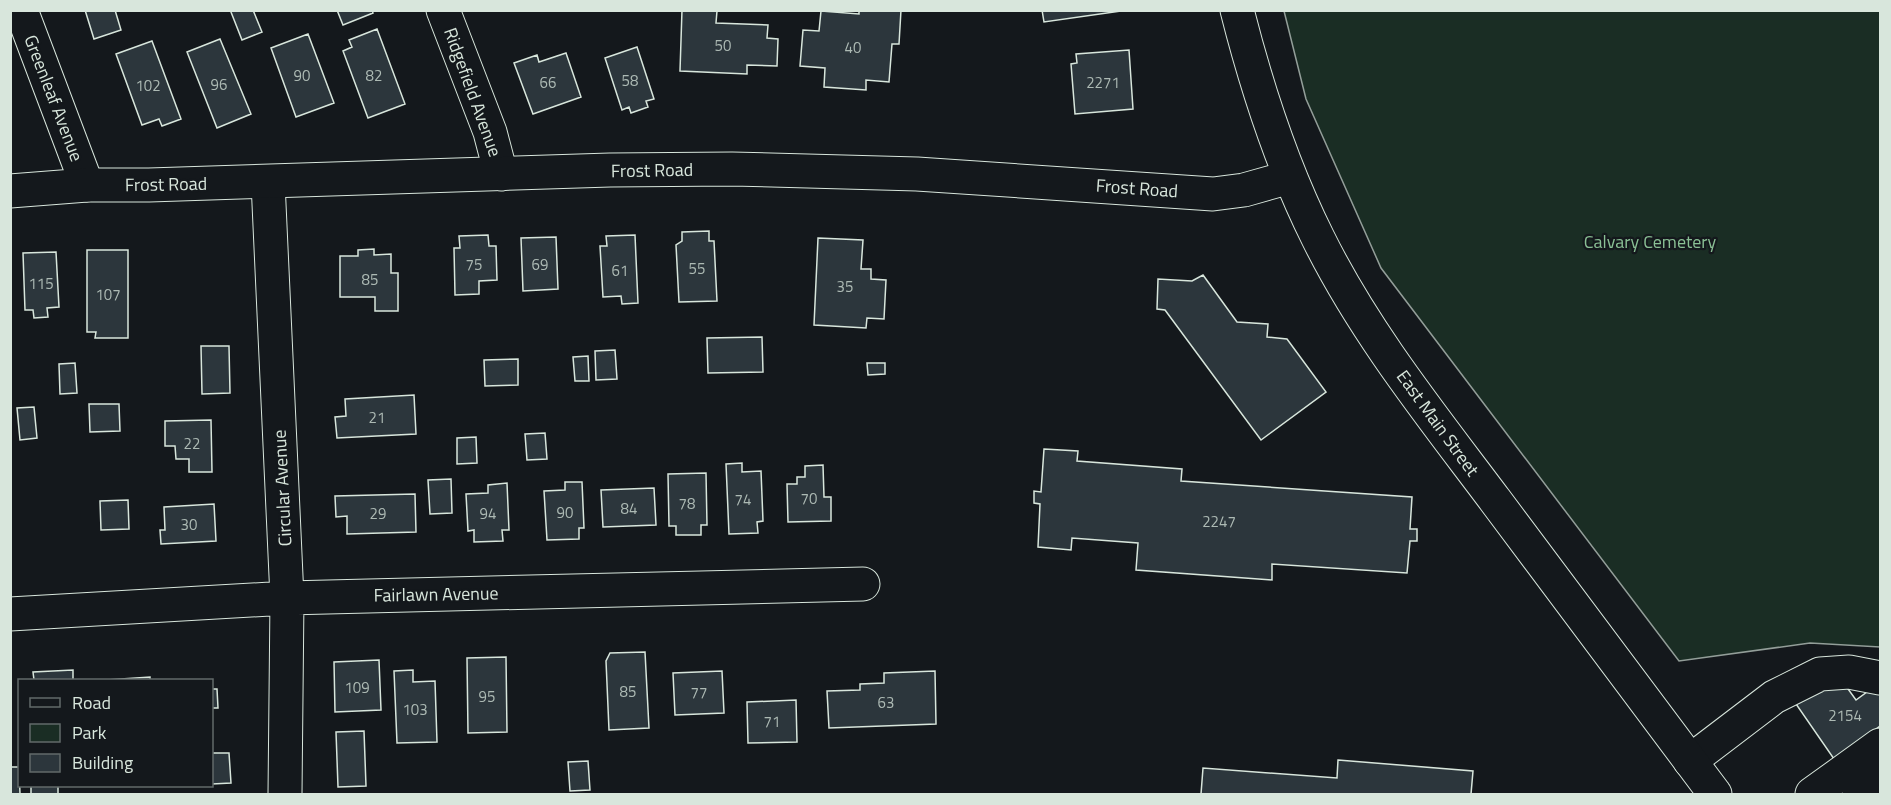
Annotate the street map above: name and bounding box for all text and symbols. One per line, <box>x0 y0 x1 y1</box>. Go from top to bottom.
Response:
street label: Ridgefield Avenue <box>437 24 509 160</box>
street label: Greenleaf Avenue <box>17 31 91 165</box>
house number: 50 <box>715 34 731 57</box>
house number: 40 <box>845 36 861 59</box>
house number: 90 <box>294 64 310 87</box>
house number: 82 <box>366 64 382 87</box>
house number: 58 <box>622 69 638 92</box>
house number: 66 <box>540 71 556 94</box>
house number: 2271 <box>1086 71 1120 94</box>
house number: 96 <box>211 73 227 96</box>
house number: 102 <box>135 74 161 97</box>
street label: Frost Road <box>611 156 693 184</box>
street label: Frost Road <box>125 170 207 198</box>
street label: Frost Road <box>1095 172 1179 204</box>
park label: Calvary Cemetery <box>1584 228 1717 255</box>
house number: 75 <box>466 253 482 276</box>
house number: 69 <box>532 253 548 276</box>
house number: 55 <box>689 257 705 280</box>
house number: 61 <box>612 259 628 282</box>
house number: 85 <box>362 268 378 291</box>
house number: 115 <box>28 272 54 295</box>
house number: 35 <box>837 275 853 298</box>
house number: 107 <box>95 283 121 306</box>
street label: East Main Street <box>1390 364 1486 482</box>
house number: 21 <box>369 406 385 429</box>
street label: Circular Avenue <box>265 429 299 547</box>
house number: 22 <box>184 432 200 455</box>
house number: 70 <box>801 487 817 510</box>
house number: 74 <box>735 488 751 511</box>
house number: 78 <box>679 492 695 515</box>
house number: 84 <box>621 497 637 520</box>
house number: 90 <box>557 501 573 524</box>
house number: 29 <box>370 502 386 525</box>
house number: 94 <box>480 502 496 525</box>
house number: 2247 <box>1202 510 1236 533</box>
house number: 30 <box>181 513 197 536</box>
street label: Fairlawn Avenue <box>373 579 499 609</box>
house number: 109 <box>344 676 370 699</box>
legend <box>18 679 213 787</box>
house number: 85 <box>620 680 636 703</box>
house number: 77 <box>691 681 707 704</box>
house number: 95 <box>479 685 495 708</box>
text: Road <box>72 689 111 716</box>
house number: 63 <box>878 691 894 714</box>
house number: 103 <box>402 698 428 721</box>
house number: 2154 <box>1828 704 1862 727</box>
house number: 71 <box>764 710 780 733</box>
text: Park <box>72 719 107 746</box>
text: Building <box>72 749 133 776</box>

